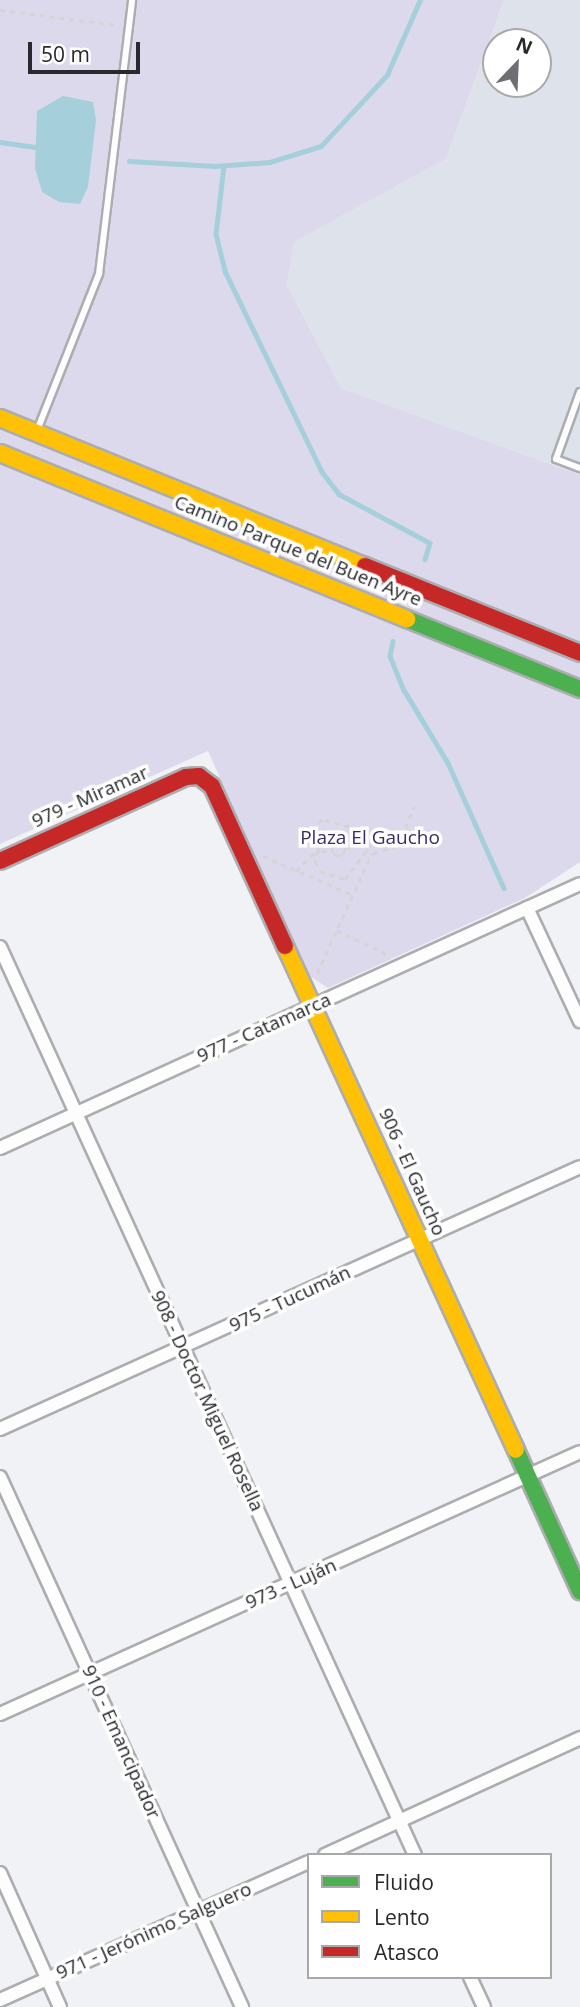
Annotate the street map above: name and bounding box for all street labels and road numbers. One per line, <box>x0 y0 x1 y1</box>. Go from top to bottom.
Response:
street label: Camino Parque del Buen Ayre <box>171 491 425 611</box>
street label: 979 - Miramar <box>28 761 152 833</box>
street label: 977 - Catamarca <box>194 988 334 1068</box>
street label: 906 - El Gaucho <box>374 1105 450 1239</box>
street label: 975 - Tucumán <box>226 1261 354 1337</box>
street label: 908 - Doctor Miguel Rosella <box>146 1287 268 1515</box>
street label: 973 - Luján <box>242 1554 340 1614</box>
street label: 910 - Emancipador <box>77 1662 165 1822</box>
street label: 971 - Jerónimo Salguero <box>53 1878 255 1984</box>

